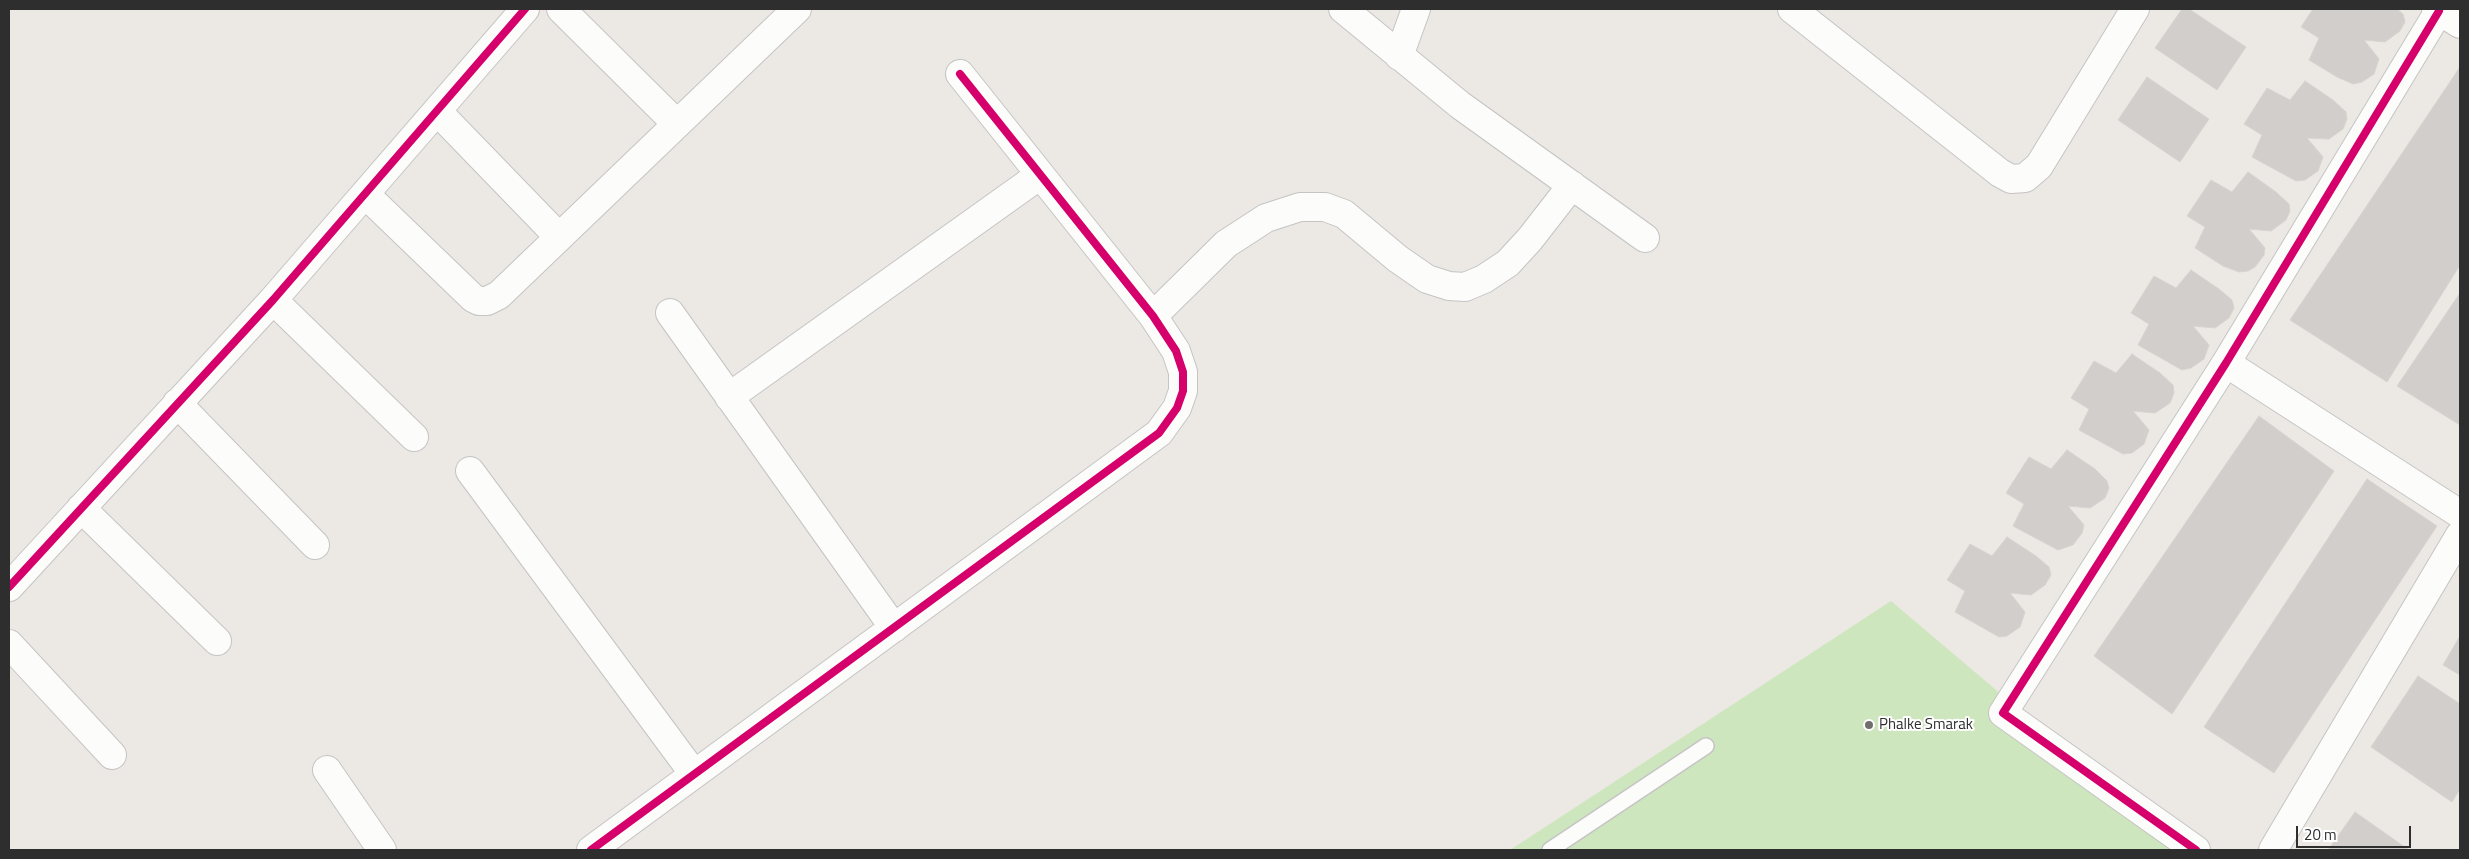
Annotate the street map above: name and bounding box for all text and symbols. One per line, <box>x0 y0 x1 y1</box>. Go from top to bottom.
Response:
place label: Phalke Smarak <box>1879 716 1973 734</box>
marker: Phalke Smarak <box>1863 719 1875 731</box>
scale bar <box>2299 816 2414 848</box>
text: 20 m <box>2304 823 2337 846</box>

